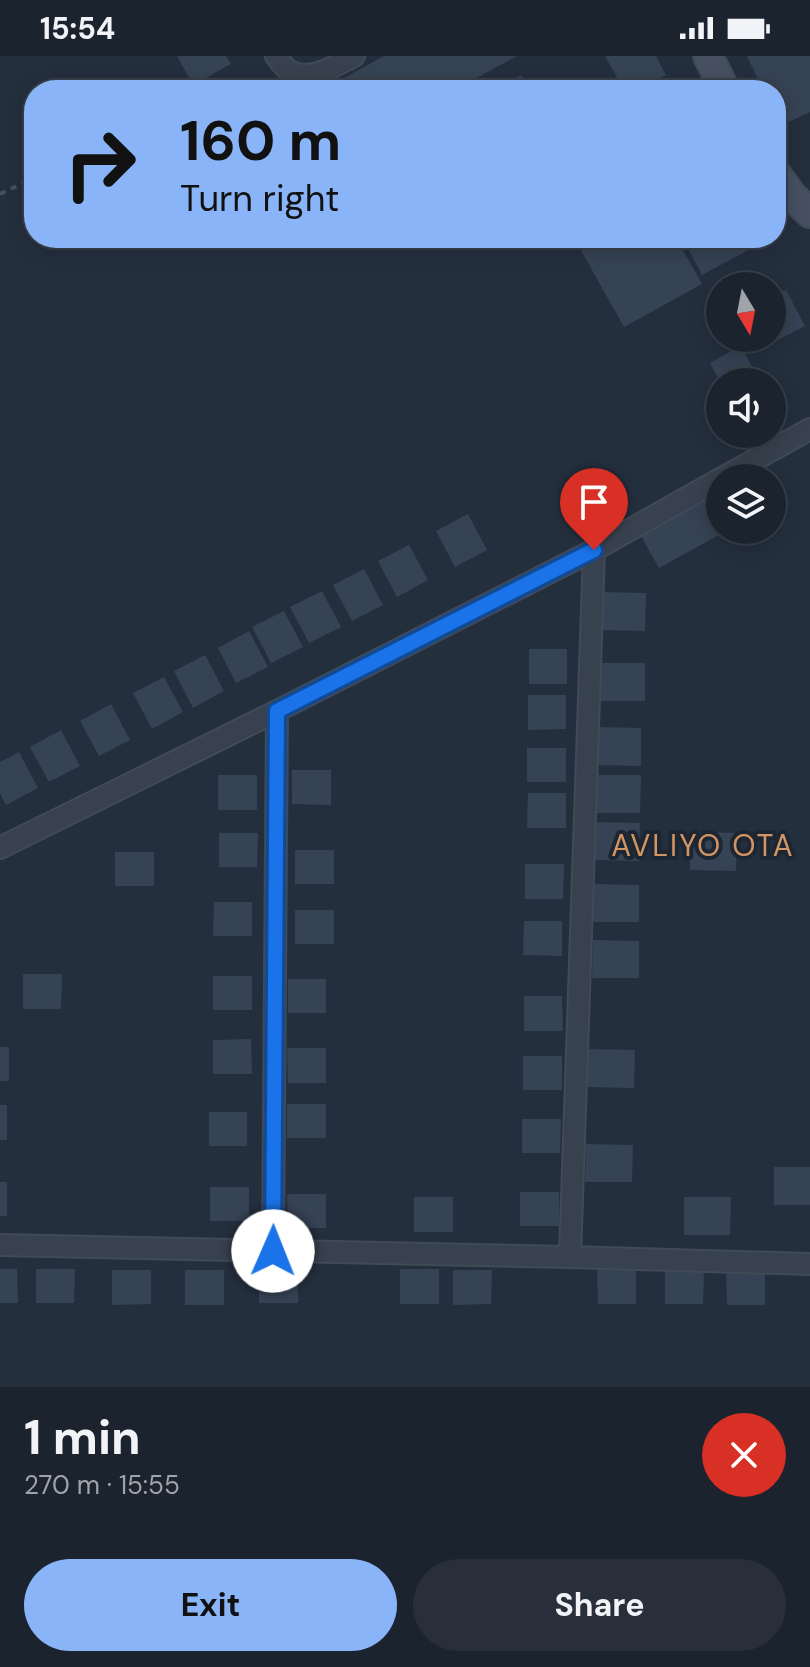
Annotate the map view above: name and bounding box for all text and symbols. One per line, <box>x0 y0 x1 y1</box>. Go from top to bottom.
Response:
text: 15:54 <box>40 9 115 48</box>
text: 160 m <box>180 104 341 177</box>
icon: right <box>48 112 152 216</box>
text: Turn right <box>180 175 339 222</box>
north arrow <box>706 272 786 352</box>
map controls <box>706 272 786 544</box>
button: sound <box>706 368 786 448</box>
button: layers <box>706 464 786 544</box>
pin <box>560 468 628 550</box>
icon: arrive <box>572 480 616 524</box>
district label: AVLIYO OTA <box>611 826 795 865</box>
position arrow <box>231 1209 315 1293</box>
text: 1 min <box>24 1406 141 1469</box>
button: close <box>702 1413 786 1497</box>
text: 270 m · 15:55 <box>24 1468 180 1502</box>
button: Exit <box>24 1559 397 1651</box>
button: Share <box>413 1559 786 1651</box>

